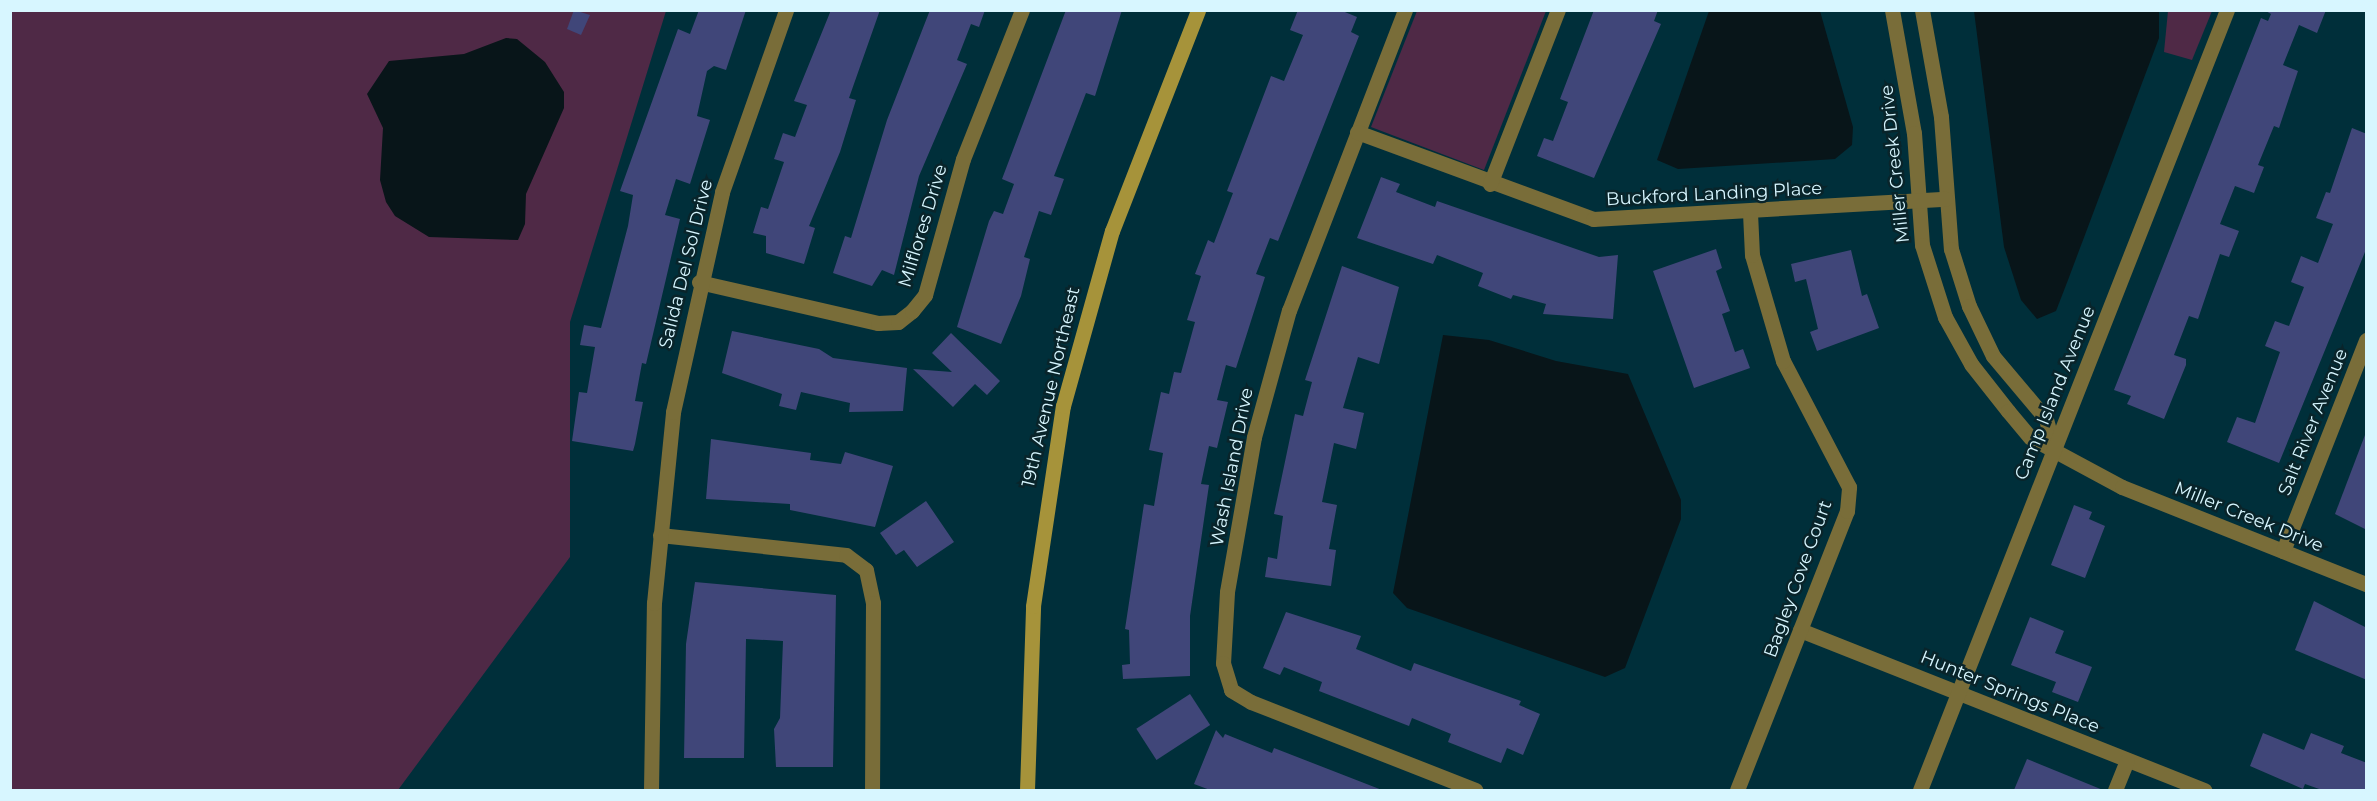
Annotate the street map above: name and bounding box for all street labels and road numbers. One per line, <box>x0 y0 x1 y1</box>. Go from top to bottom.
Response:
street label: Miller Creek Drive <box>1876 84 1914 244</box>
street label: Milflores Drive <box>894 162 952 290</box>
street label: Salida Del Sol Drive <box>655 177 717 351</box>
street label: Buckford Landing Place <box>1605 178 1823 210</box>
street label: 19th Avenue Northeast <box>1017 285 1085 489</box>
street label: Camp Island Avenue <box>2010 303 2100 483</box>
street label: Salt River Avenue <box>2274 345 2352 499</box>
street label: Wash Island Drive <box>1206 386 1258 548</box>
street label: Miller Creek Drive <box>2171 477 2327 557</box>
street label: Bagley Cove Court <box>1760 498 1836 660</box>
street label: Hunter Springs Place <box>1917 646 2103 738</box>

